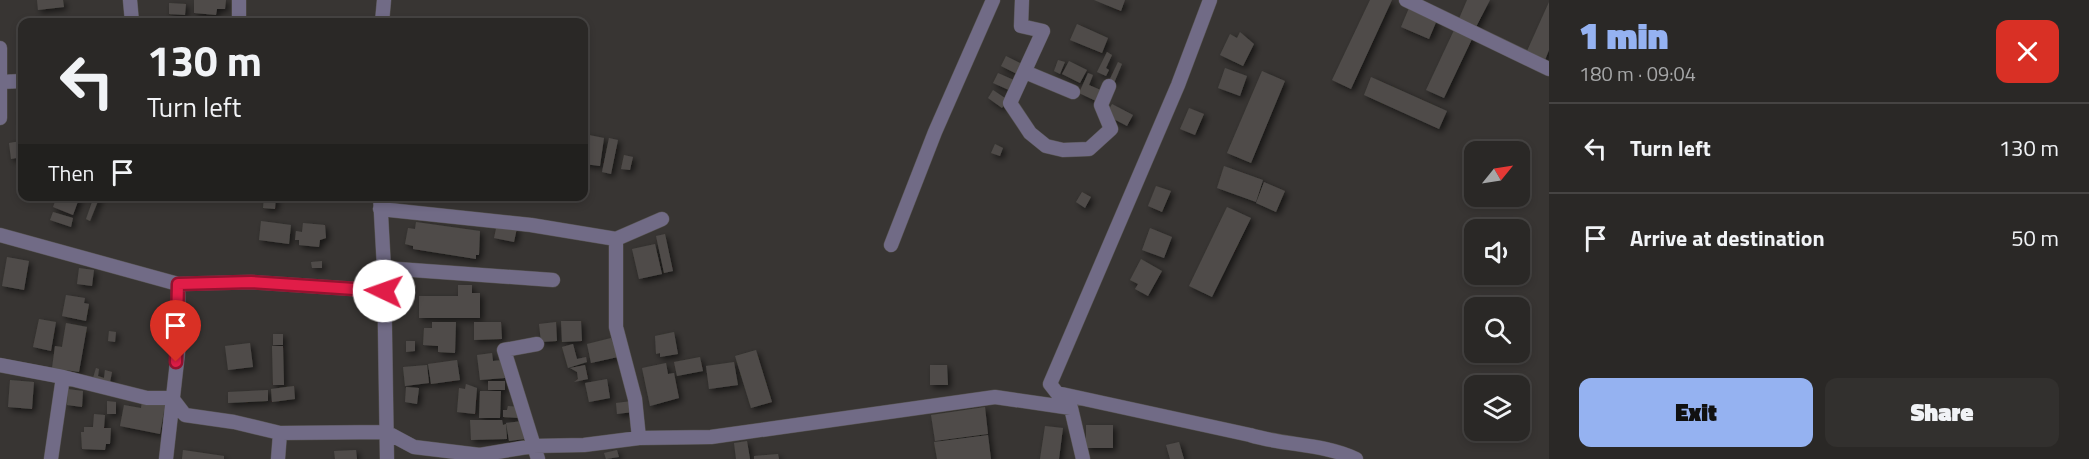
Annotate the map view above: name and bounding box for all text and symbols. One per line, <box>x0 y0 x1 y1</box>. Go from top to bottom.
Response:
text: 1 min <box>1579 8 1668 63</box>
button: close <box>1996 20 2059 83</box>
text: 130 m <box>147 28 262 92</box>
icon: left <box>48 42 126 120</box>
text: 180 m · 09:04 <box>1579 58 1696 89</box>
text: Turn left <box>147 86 241 127</box>
text: Turn left <box>1630 131 1711 165</box>
text: 130 m <box>1999 131 2059 165</box>
icon: left <box>1579 132 1612 165</box>
north arrow <box>1464 141 1530 207</box>
map controls <box>1464 141 1530 441</box>
text: Then <box>48 156 94 190</box>
icon: arrive <box>106 156 139 189</box>
button: sound <box>1464 219 1530 285</box>
text: Arrive at destination <box>1630 221 1825 255</box>
text: 50 m <box>2011 221 2059 255</box>
icon: arrive <box>1579 222 1612 255</box>
position arrow <box>352 259 416 323</box>
button: search <box>1464 297 1530 363</box>
pin <box>150 300 201 362</box>
icon: arrive <box>159 309 192 342</box>
button: layers <box>1464 375 1530 441</box>
button: Exit <box>1579 378 1813 447</box>
button: Share <box>1825 378 2059 447</box>

